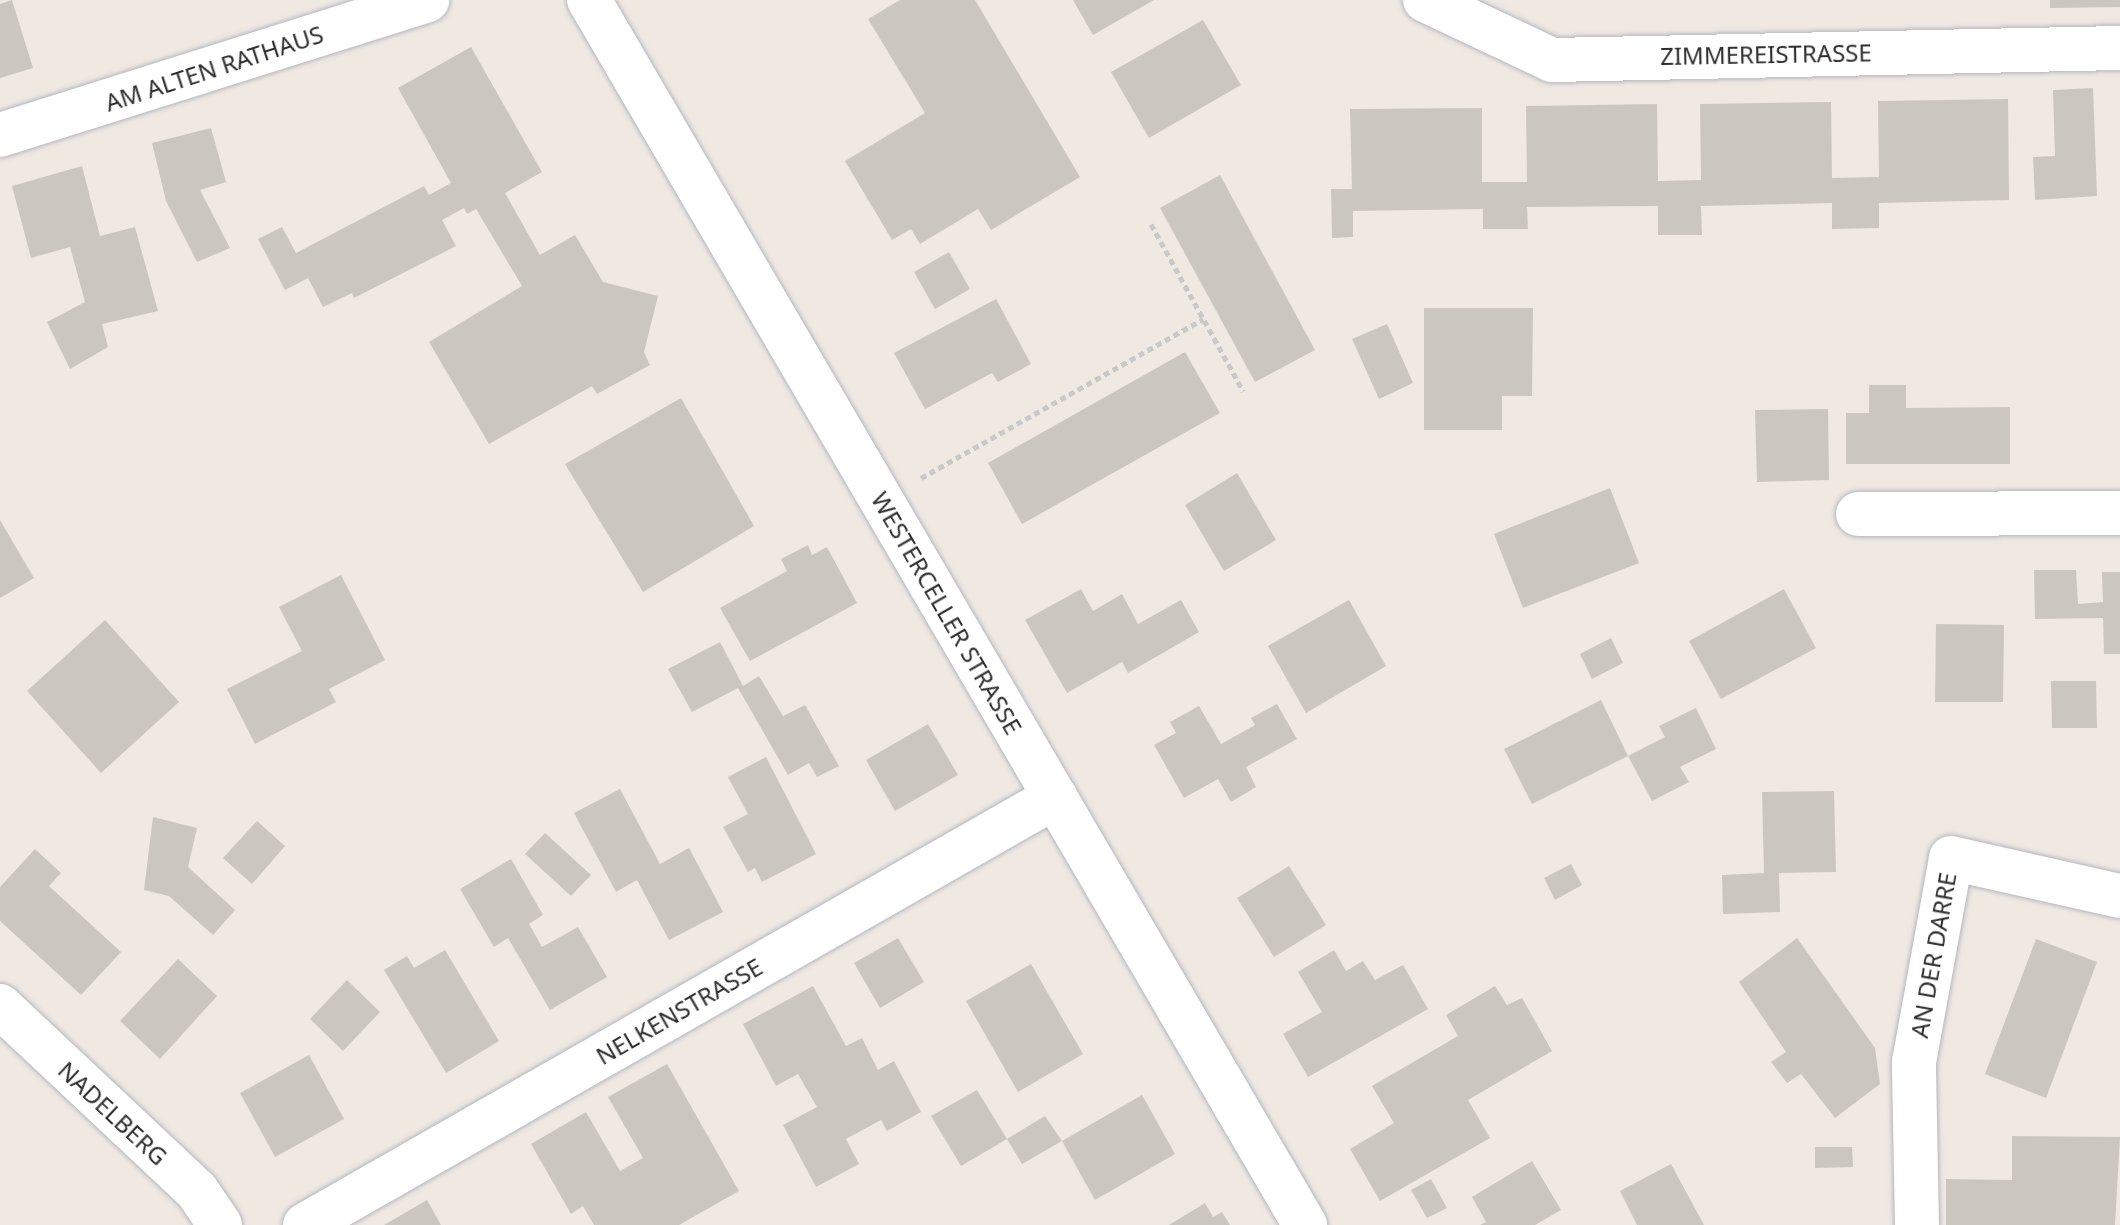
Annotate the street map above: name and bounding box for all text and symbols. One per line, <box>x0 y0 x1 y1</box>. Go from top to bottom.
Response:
street label: AM ALTEN RATHAUS <box>101 19 327 117</box>
street label: ZIMMEREISTRASSE <box>1660 38 1872 70</box>
street label: WESTERCELLER STRASSE <box>866 487 1028 739</box>
street label: AN DER DARRE <box>1904 870 1962 1040</box>
street label: NELKENSTRASSE <box>591 952 767 1070</box>
street label: NADELBERG <box>53 1055 173 1171</box>

